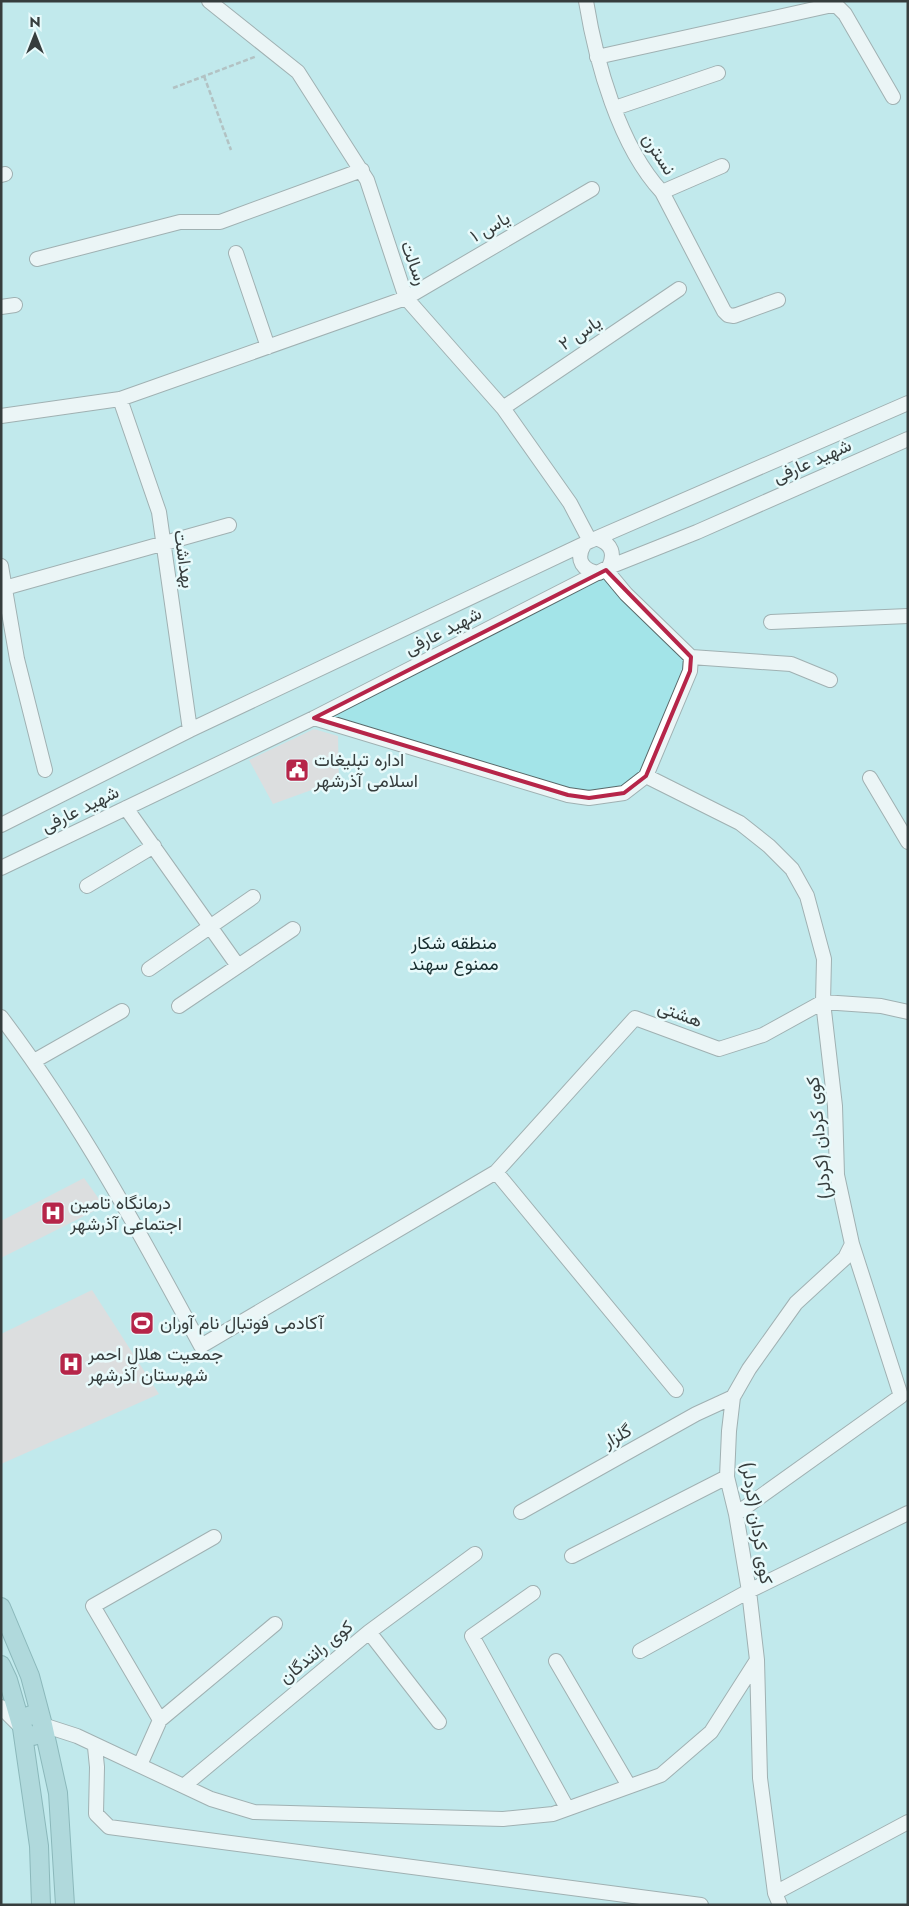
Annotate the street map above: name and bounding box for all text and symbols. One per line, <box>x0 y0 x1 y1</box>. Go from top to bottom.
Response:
north arrow <box>10 10 60 60</box>
text: N <box>29 12 41 32</box>
street label: نسترن <box>636 128 682 180</box>
street label: یاس ۱ <box>465 205 515 249</box>
street label: رسالت <box>394 237 434 289</box>
street label: یاس ۲ <box>553 309 607 357</box>
street label: شهید عارفی <box>769 432 855 490</box>
street label: بهداشت <box>167 528 201 590</box>
street label: شهید عارفی <box>400 600 486 662</box>
place label: اداره تبلیغات اسلامی آذرشهر <box>313 747 418 794</box>
public building icon: اداره تبلیغات اسلامی آذرشهر <box>284 757 310 783</box>
street label: شهید عارفی <box>37 779 123 839</box>
park label: منطقه شکار ممنوع سهند <box>409 930 499 977</box>
street label: هشتی <box>654 994 706 1034</box>
street label: کوی کردان (کردلر) <box>800 1075 838 1201</box>
place label: درمانگاه تامین اجتماعی آذرشهر <box>69 1190 182 1237</box>
hospital icon: درمانگاه تامین اجتماعی آذرشهر <box>40 1200 66 1226</box>
sports icon: آکادمی فوتبال نام آوران <box>129 1310 155 1336</box>
place label: آکادمی فوتبال نام آوران <box>160 1310 325 1336</box>
place label: جمعیت هلال احمر شهرستان آذرشهر <box>87 1341 223 1388</box>
hospital icon: جمعیت هلال احمر شهرستان آذرشهر <box>58 1351 84 1377</box>
street label: گلزار <box>597 1417 636 1455</box>
street label: کوی کردان (کردلر) <box>735 1460 779 1586</box>
street label: کوی رانندگان <box>273 1614 359 1690</box>

